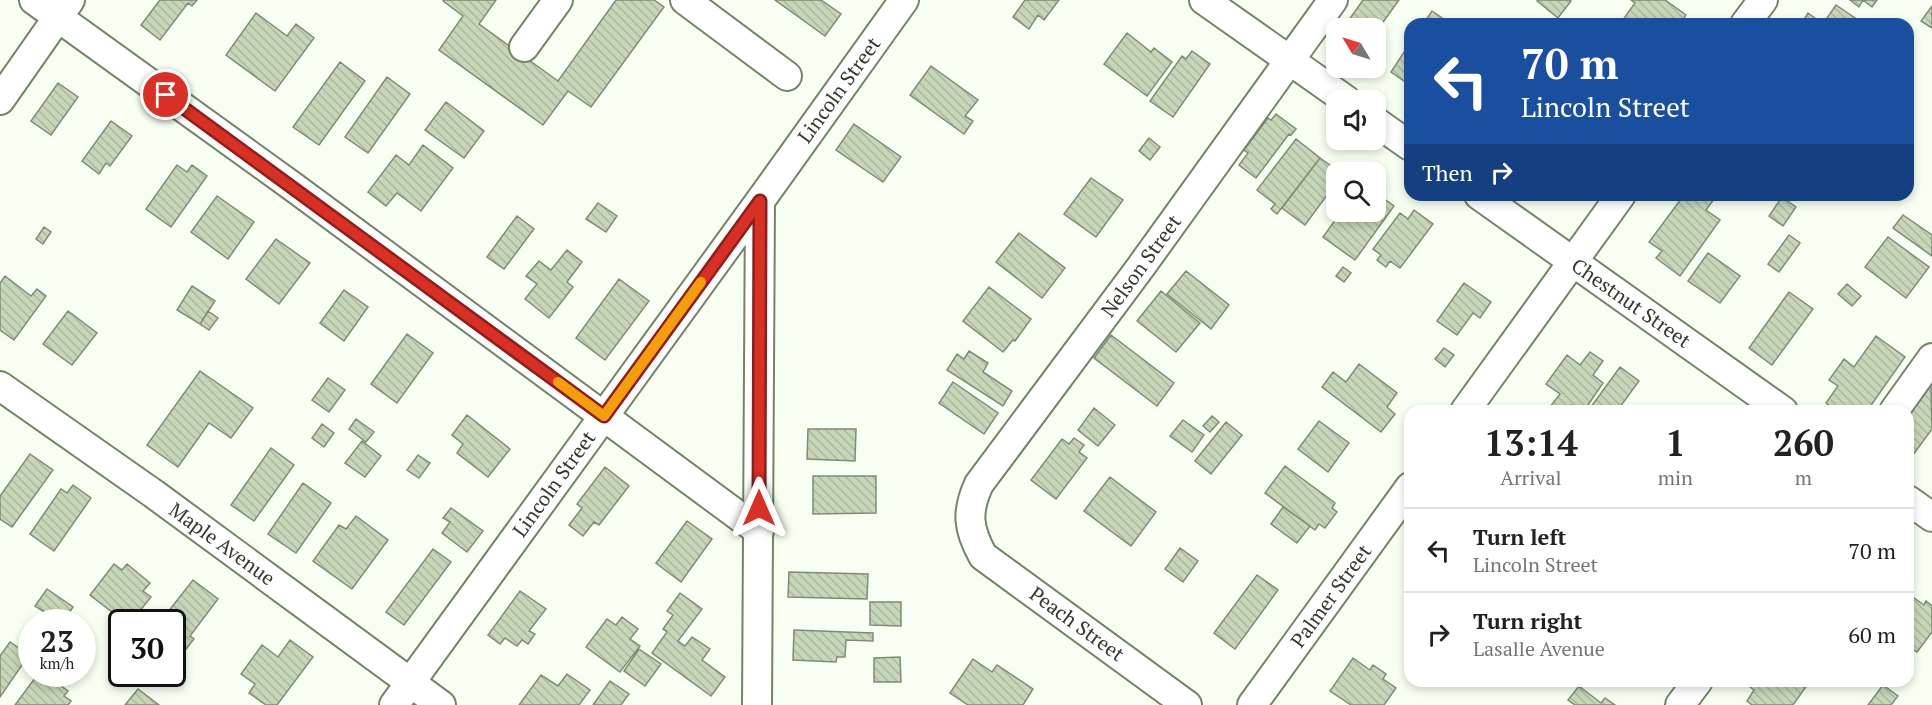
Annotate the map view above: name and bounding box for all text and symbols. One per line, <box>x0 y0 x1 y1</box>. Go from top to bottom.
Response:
north arrow <box>1326 18 1386 78</box>
map controls <box>1326 18 1386 222</box>
street label: Lincoln Street <box>791 31 887 148</box>
text: 70 m <box>1521 35 1619 91</box>
icon: left <box>1422 42 1500 120</box>
pin <box>140 69 191 120</box>
icon: arrive <box>149 78 182 111</box>
text: Lincoln Street <box>1521 89 1690 125</box>
button: sound <box>1326 90 1386 150</box>
icon: right <box>1485 156 1518 189</box>
text: Then <box>1422 158 1473 187</box>
button: search <box>1326 162 1386 222</box>
street label: Nelson Street <box>1094 209 1187 322</box>
street label: Chestnut Street <box>1566 251 1697 354</box>
text: 13:14 <box>1484 419 1578 466</box>
text: 1 <box>1665 419 1686 466</box>
text: 260 <box>1773 419 1834 466</box>
street label: Lincoln Street <box>506 425 602 542</box>
text: Arrival <box>1500 464 1562 491</box>
text: min <box>1658 464 1693 491</box>
text: m <box>1795 464 1812 491</box>
position arrow <box>727 476 791 540</box>
street label: Maple Avenue <box>164 496 281 591</box>
text: Turn left <box>1473 522 1566 551</box>
icon: left <box>1422 534 1455 567</box>
text: 70 m <box>1848 536 1896 565</box>
street label: Palmer Street <box>1284 538 1377 653</box>
text: Lincoln Street <box>1473 551 1598 578</box>
street label: Peach Street <box>1025 580 1130 667</box>
text: Turn right <box>1473 606 1582 635</box>
speed limit sign: 30 <box>108 609 186 687</box>
icon: right <box>1422 618 1455 651</box>
text: 60 m <box>1848 620 1896 649</box>
text: 23 <box>40 621 74 661</box>
text: Lasalle Avenue <box>1473 635 1605 662</box>
text: km/h <box>40 653 74 673</box>

